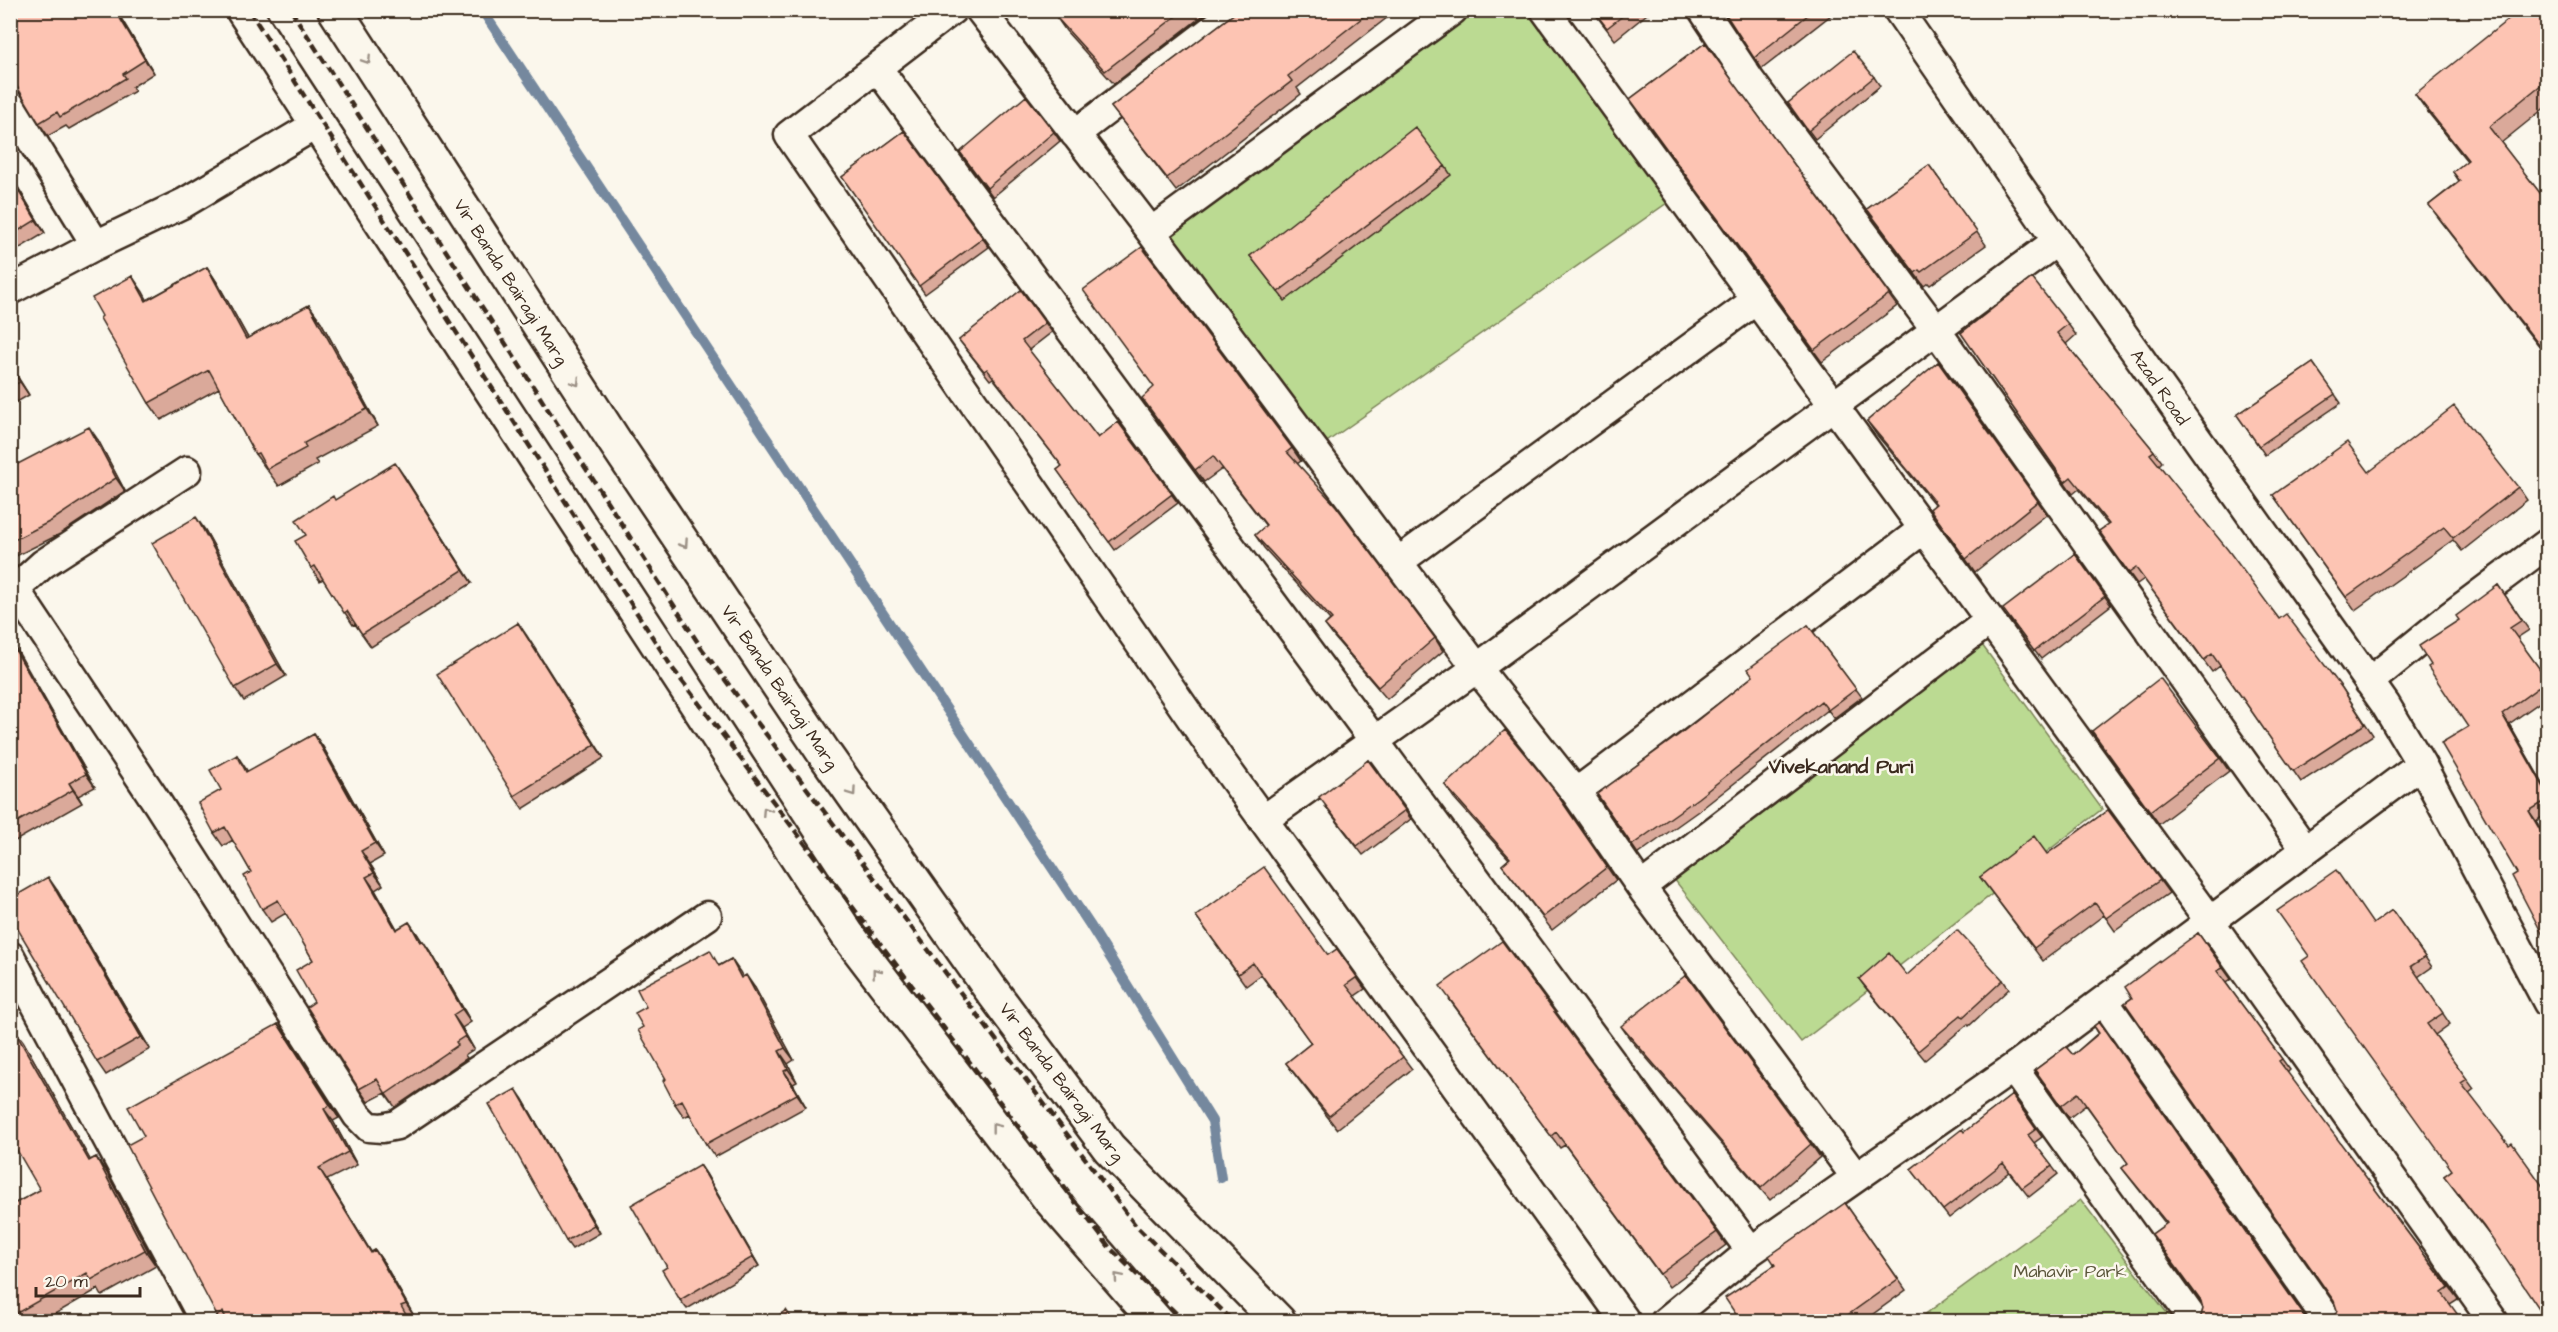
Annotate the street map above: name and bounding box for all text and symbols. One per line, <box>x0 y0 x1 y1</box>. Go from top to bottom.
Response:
one-way arrow <box>359 53 370 64</box>
street label: Vir Banda Bairagi Marg <box>446 194 574 371</box>
street label: Azad Road <box>2124 344 2195 430</box>
one-way arrow <box>569 375 580 386</box>
one-way arrow <box>676 538 688 548</box>
street label: Vir Banda Bairagi Marg <box>714 600 844 775</box>
district label: Vivekanand Puri <box>1768 753 1914 781</box>
one-way arrow <box>845 786 856 797</box>
one-way arrow <box>762 807 773 818</box>
one-way arrow <box>872 968 883 979</box>
street label: Vir Banda Bairagi Marg <box>992 997 1130 1168</box>
one-way arrow <box>991 1122 1002 1133</box>
park label: Mahavir Park <box>2014 1259 2126 1284</box>
scale bar <box>36 1260 140 1298</box>
text: 20 m <box>45 1269 88 1294</box>
one-way arrow <box>1114 1273 1125 1284</box>

